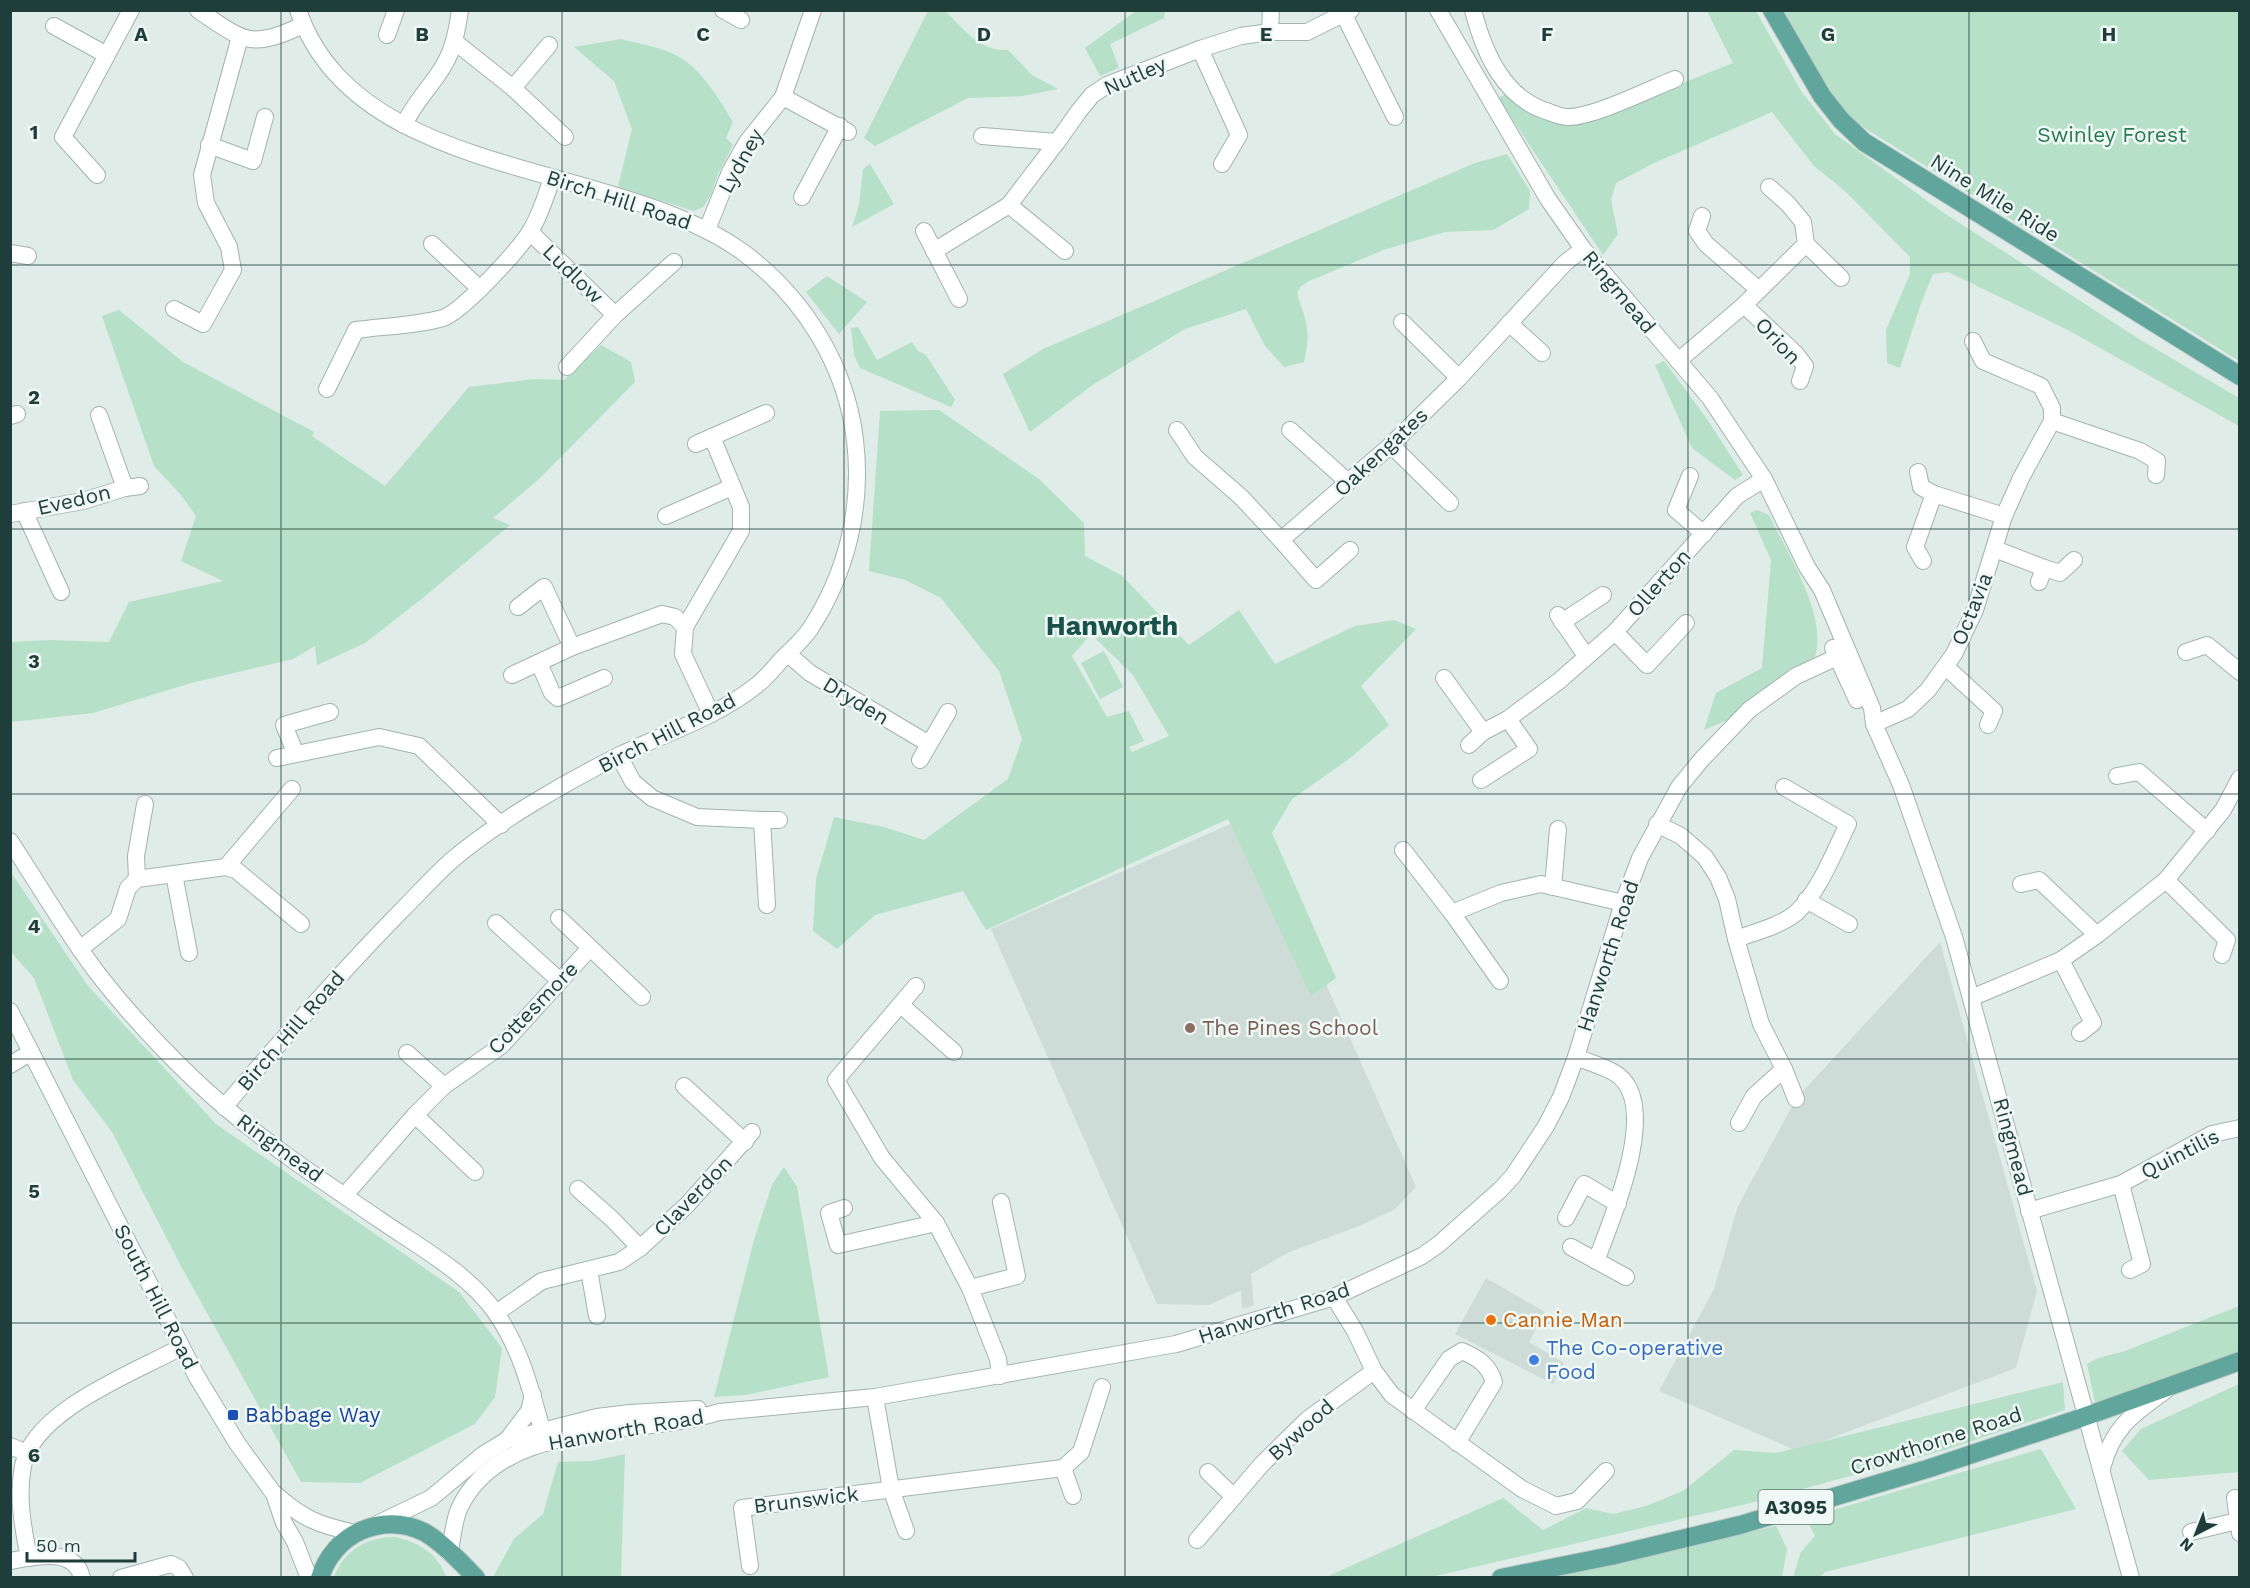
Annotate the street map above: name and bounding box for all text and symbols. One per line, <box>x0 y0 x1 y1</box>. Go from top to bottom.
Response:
text: A <box>134 22 148 46</box>
text: B <box>415 22 429 46</box>
text: C <box>696 22 710 46</box>
text: D <box>977 22 991 46</box>
text: E <box>1260 22 1272 46</box>
text: F <box>1541 22 1553 46</box>
text: G <box>1821 22 1835 46</box>
text: H <box>2102 22 2116 46</box>
street label: Nutley <box>1100 51 1170 100</box>
text: 1 <box>30 120 38 144</box>
park label: Swinley Forest <box>2037 122 2187 147</box>
street label: Lydney <box>713 124 769 197</box>
street label: Nine Mile Ride <box>1926 148 2064 247</box>
street label: Birch Hill Road <box>543 164 695 235</box>
street label: Ludlow <box>538 239 609 309</box>
street label: Ringmead <box>1577 245 1661 338</box>
street label: Orion <box>1750 312 1806 369</box>
text: 2 <box>28 385 40 409</box>
street label: Oakengates <box>1329 402 1433 501</box>
street label: Evedon <box>35 479 113 520</box>
street label: Ollerton <box>1622 543 1696 622</box>
street label: Octavia <box>1946 569 1997 649</box>
district label: Hanworth <box>1046 610 1178 642</box>
text: 3 <box>28 649 40 673</box>
street label: Dryden <box>819 671 894 730</box>
street label: Birch Hill Road <box>594 687 740 778</box>
street label: Hanworth Road <box>1571 877 1644 1035</box>
text: 4 <box>28 914 41 938</box>
street label: Cottesmore <box>482 956 583 1059</box>
street label: Birch Hill Road <box>232 965 350 1096</box>
place label: The Pines School <box>1202 1015 1379 1040</box>
marker: The Pines School <box>1183 1021 1197 1035</box>
street label: Ringmead <box>1988 1095 2039 1199</box>
street label: Ringmead <box>232 1108 328 1187</box>
street label: Quintilis <box>2136 1123 2223 1184</box>
street label: Claverdon <box>648 1150 737 1241</box>
text: 5 <box>28 1179 40 1203</box>
street label: South Hill Road <box>109 1220 204 1374</box>
street label: Hanworth Road <box>1195 1276 1353 1349</box>
place label: Cannie Man <box>1503 1307 1623 1332</box>
marker: Cannie Man <box>1484 1313 1498 1327</box>
place label: The Co-operative Food <box>1546 1335 1723 1384</box>
marker: The Co-operative Food <box>1527 1353 1541 1367</box>
street label: Bywood <box>1263 1394 1339 1466</box>
street label: Crowthorne Road <box>1847 1401 2025 1480</box>
place label: Babbage Way <box>245 1402 380 1427</box>
street label: Hanworth Road <box>546 1403 706 1456</box>
marker: Babbage Way <box>226 1408 240 1422</box>
text: 6 <box>28 1443 40 1467</box>
street label: Brunswick <box>752 1481 860 1518</box>
road number: A3095 <box>1758 1490 1834 1524</box>
north arrow <box>2166 1504 2226 1564</box>
scale bar <box>27 1525 135 1563</box>
text: N <box>2176 1534 2197 1556</box>
text: 50 m <box>36 1535 81 1556</box>

